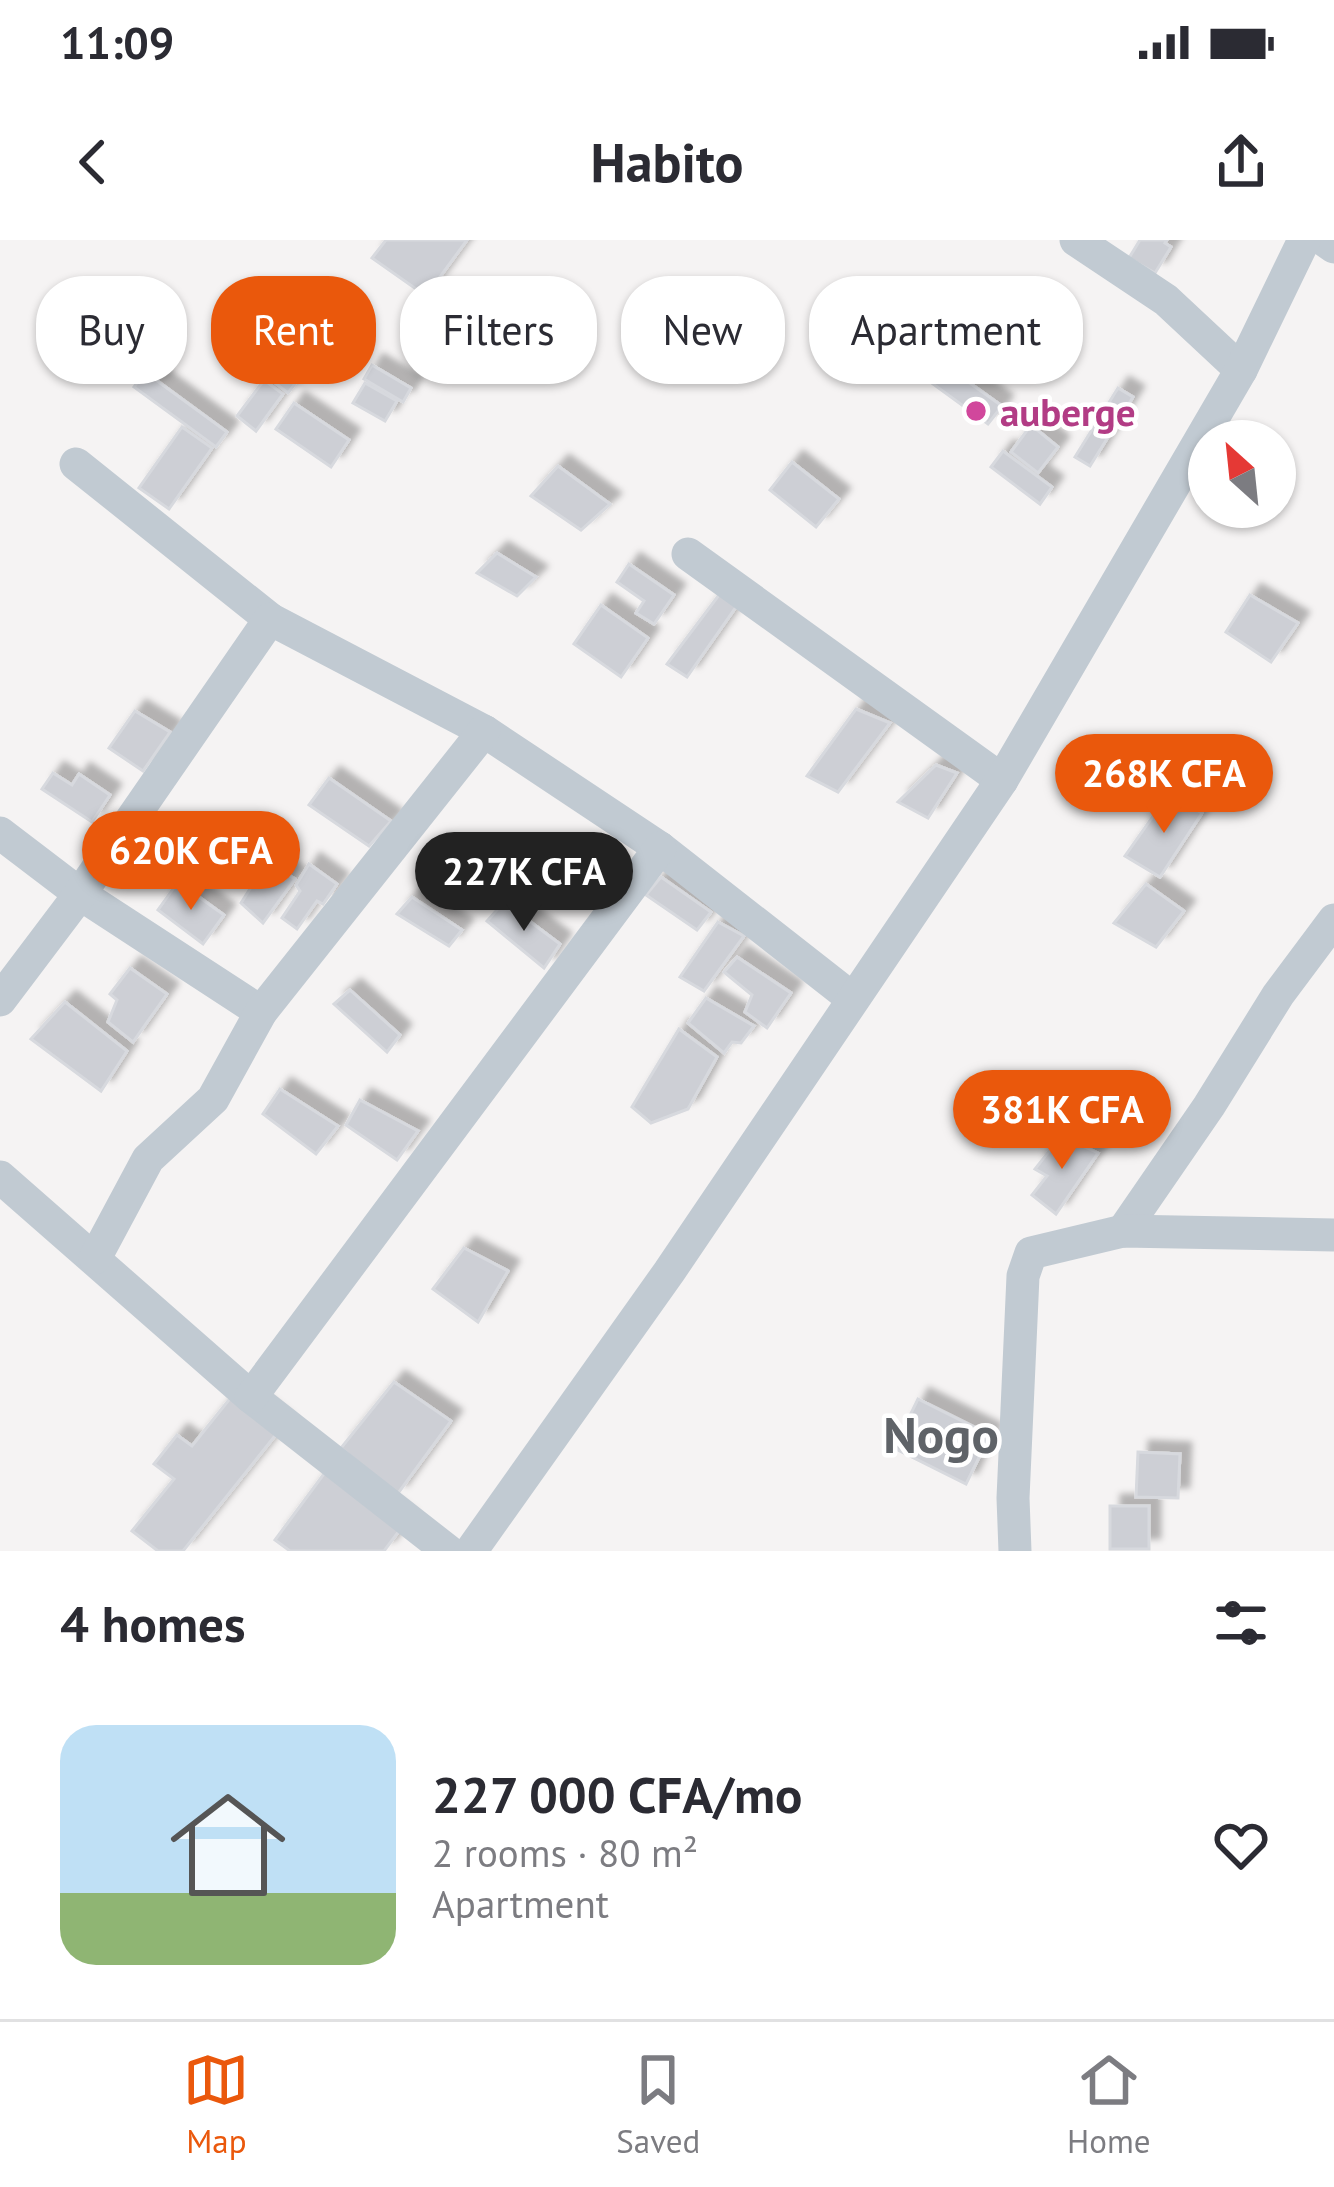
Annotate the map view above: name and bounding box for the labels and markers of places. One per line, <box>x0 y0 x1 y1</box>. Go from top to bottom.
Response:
place label: auberge <box>1000 386 1135 437</box>
marker: auberge <box>963 398 989 424</box>
pin: 268K CFA <box>1040 734 1288 836</box>
pin: 620K CFA <box>67 811 315 913</box>
pin: 227K CFA <box>400 832 648 934</box>
pin: 381K CFA <box>938 1070 1186 1172</box>

